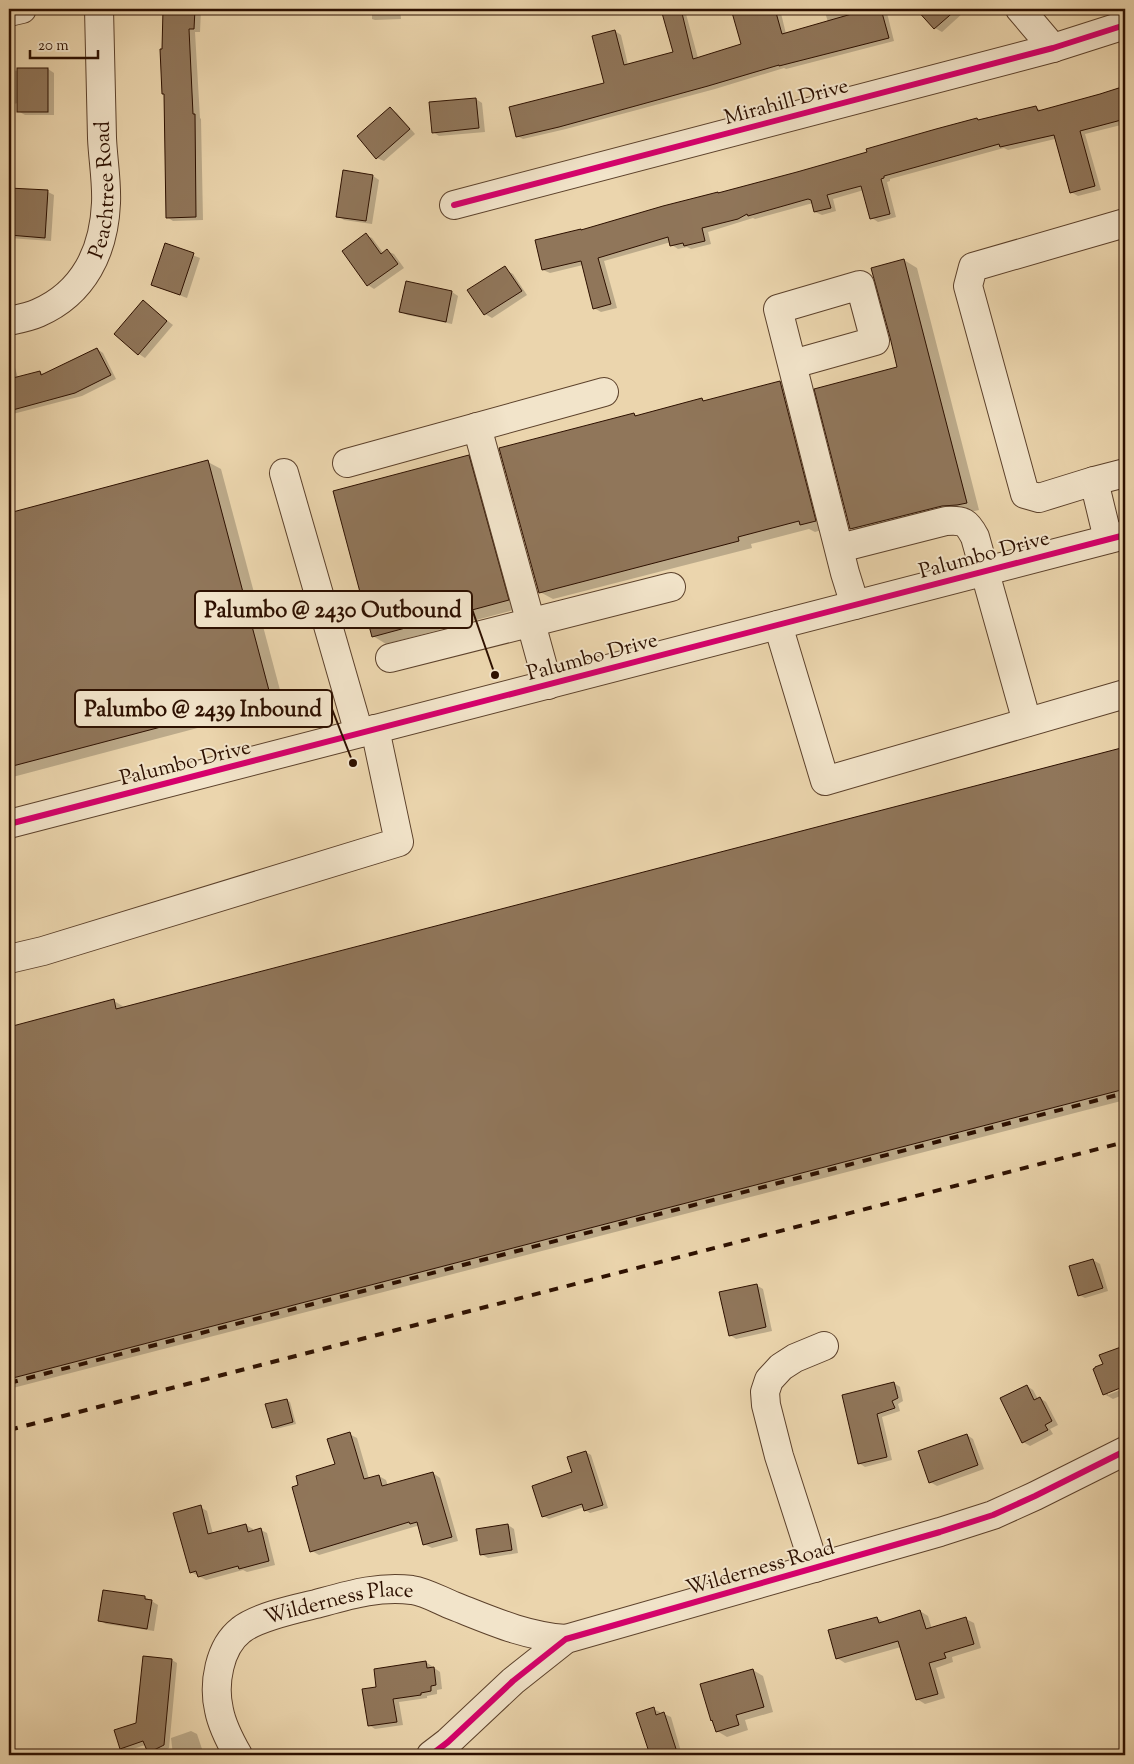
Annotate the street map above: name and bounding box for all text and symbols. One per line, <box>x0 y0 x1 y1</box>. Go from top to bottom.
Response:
scale bar <box>30 28 98 60</box>
text: 20 m <box>38 36 69 57</box>
street label: Mirahill Drive <box>721 72 852 134</box>
street label: Peachtree Road <box>82 121 123 264</box>
street label: Palumbo Drive <box>916 524 1053 588</box>
callout: Palumbo @ 2430 Outbound <box>195 591 472 628</box>
text: Palumbo @ 2430 Outbound <box>204 596 462 628</box>
street label: Palumbo Drive <box>524 626 661 690</box>
callout: Palumbo @ 2439 Inbound <box>75 690 332 727</box>
text: Palumbo @ 2439 Inbound <box>84 695 322 727</box>
street label: Palumbo Drive <box>117 733 254 795</box>
street label: Wilderness Road <box>683 1533 838 1604</box>
street label: Wilderness Place <box>261 1576 415 1634</box>

